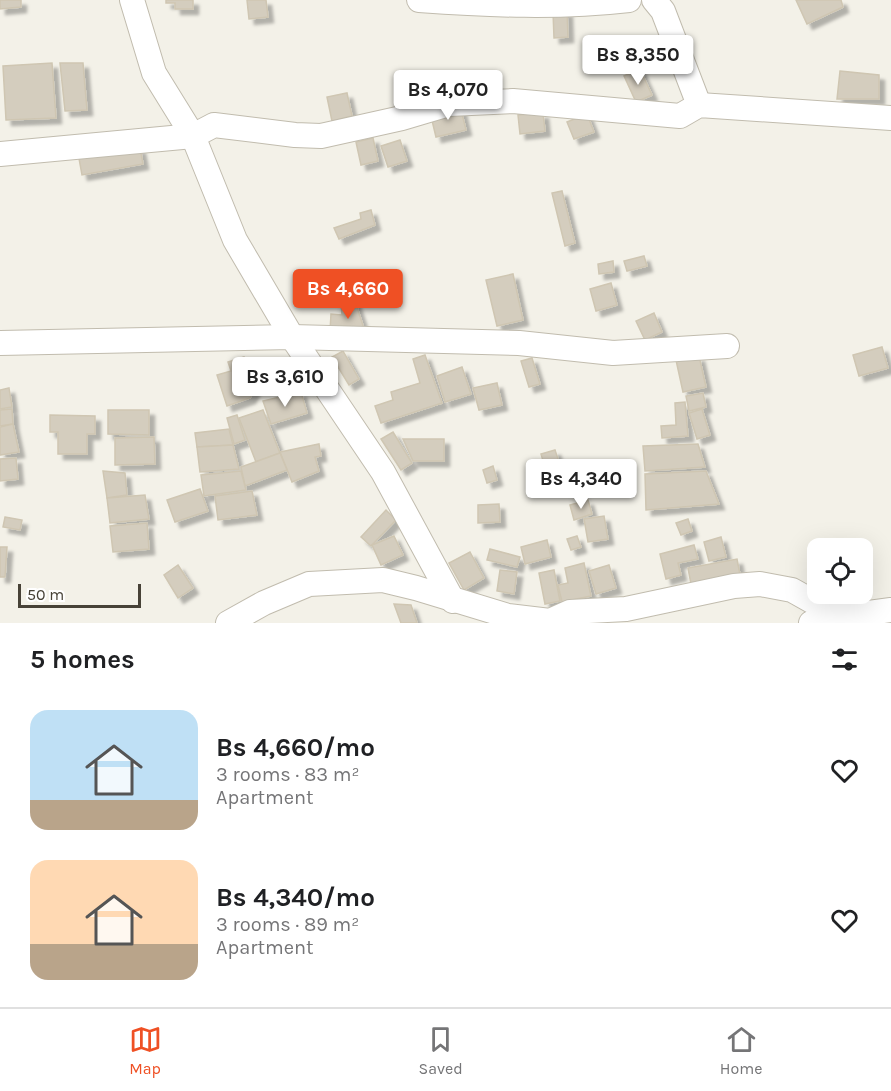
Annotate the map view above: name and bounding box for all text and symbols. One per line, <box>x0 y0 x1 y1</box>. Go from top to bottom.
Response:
pin: Bs 8,350 <box>576 35 700 86</box>
text: Bs 8,350 <box>596 43 680 66</box>
pin: Bs 4,070 <box>386 70 510 121</box>
text: Bs 4,070 <box>408 78 488 101</box>
pin: Bs 4,660 <box>286 269 410 320</box>
text: Bs 4,660 <box>307 277 389 300</box>
pin: Bs 3,610 <box>223 357 347 408</box>
text: Bs 3,610 <box>246 365 324 388</box>
pin: Bs 4,340 <box>519 459 643 510</box>
text: Bs 4,340 <box>540 467 622 490</box>
map controls <box>807 538 873 604</box>
button: locate <box>807 538 873 604</box>
scale bar <box>18 581 141 608</box>
text: 50 m <box>27 585 64 604</box>
icon: filters <box>828 643 861 676</box>
text: 5 homes <box>30 644 135 675</box>
text: Bs 4,660/mo <box>216 732 375 763</box>
icon: home <box>78 734 150 806</box>
icon: heart <box>828 754 861 787</box>
text: 3 rooms · 83 m² <box>216 763 360 786</box>
text: Apartment <box>216 786 314 809</box>
text: Bs 4,340/mo <box>216 882 375 913</box>
icon: home <box>78 884 150 956</box>
icon: heart <box>828 904 861 937</box>
text: 3 rooms · 89 m² <box>216 913 359 936</box>
text: Apartment <box>216 936 314 959</box>
tab: Map <box>129 1023 162 1078</box>
tab: Saved <box>419 1023 463 1078</box>
tab: Home <box>720 1023 762 1078</box>

